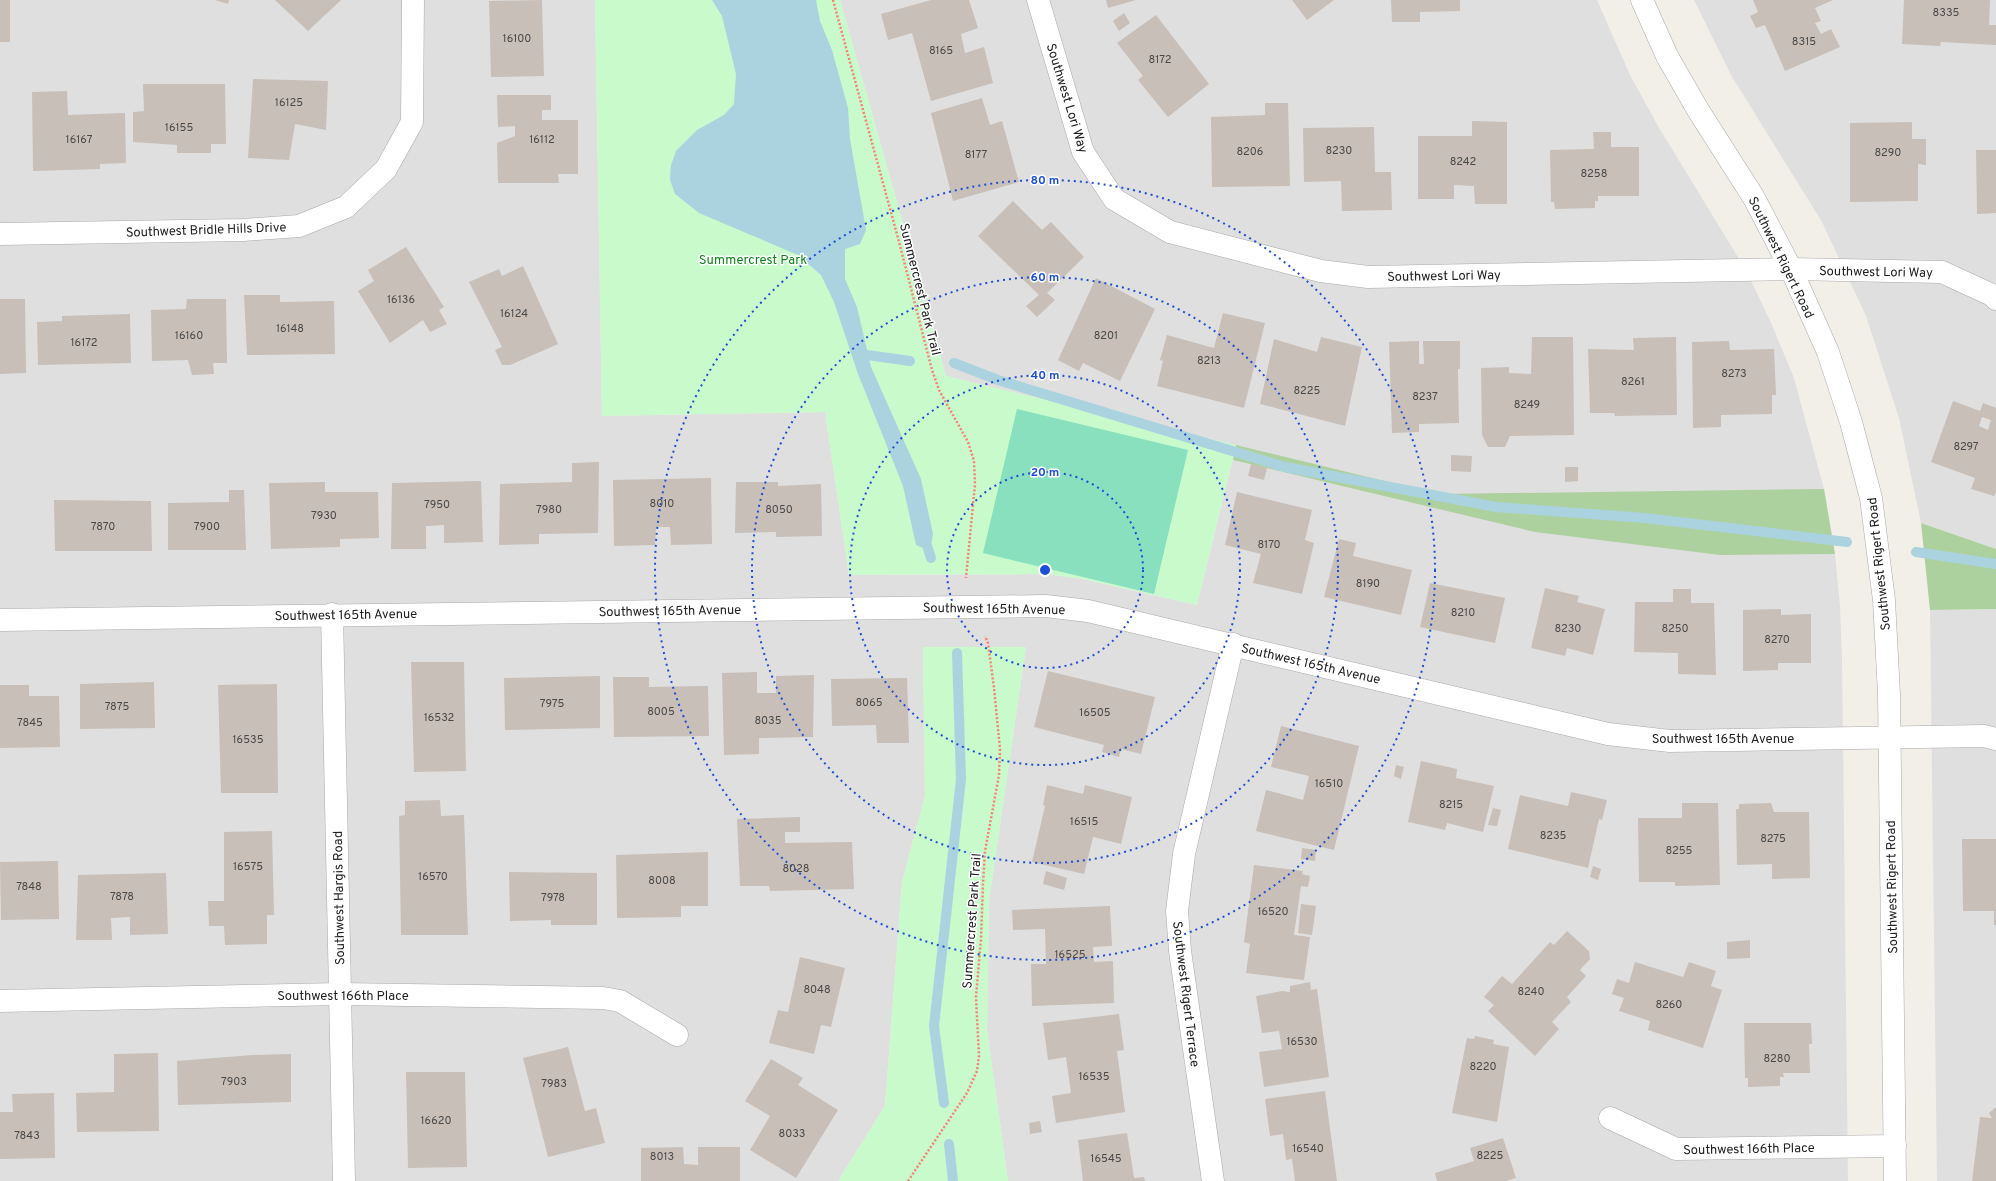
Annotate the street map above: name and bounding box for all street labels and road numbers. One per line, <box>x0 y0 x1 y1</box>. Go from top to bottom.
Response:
street label: Southwest Lori Way <box>1042 42 1090 155</box>
street label: Southwest Rigert Road <box>1744 194 1817 321</box>
street label: Southwest Bridle Hills Drive <box>125 220 287 242</box>
street label: Summercrest Park Trail <box>895 222 943 357</box>
street label: Southwest Lori Way <box>1819 264 1933 282</box>
street label: Southwest Lori Way <box>1387 268 1501 286</box>
street label: Southwest Rigert Road <box>1865 497 1895 631</box>
street label: Southwest 165th Avenue <box>923 601 1065 619</box>
street label: Southwest 165th Avenue <box>599 603 741 621</box>
street label: Southwest 165th Avenue <box>275 607 417 625</box>
street label: Southwest 165th Avenue <box>1239 641 1382 689</box>
street label: Southwest 165th Avenue <box>1652 732 1794 748</box>
street label: Southwest Rigert Road <box>1884 820 1902 954</box>
street label: Southwest Hargis Road <box>331 831 349 965</box>
street label: Summercrest Park Trail <box>960 853 986 989</box>
street label: Southwest Rigert Terrace <box>1168 920 1202 1068</box>
street label: Southwest 166th Place <box>277 989 409 1005</box>
street label: Southwest 166th Place <box>1683 1141 1815 1159</box>

